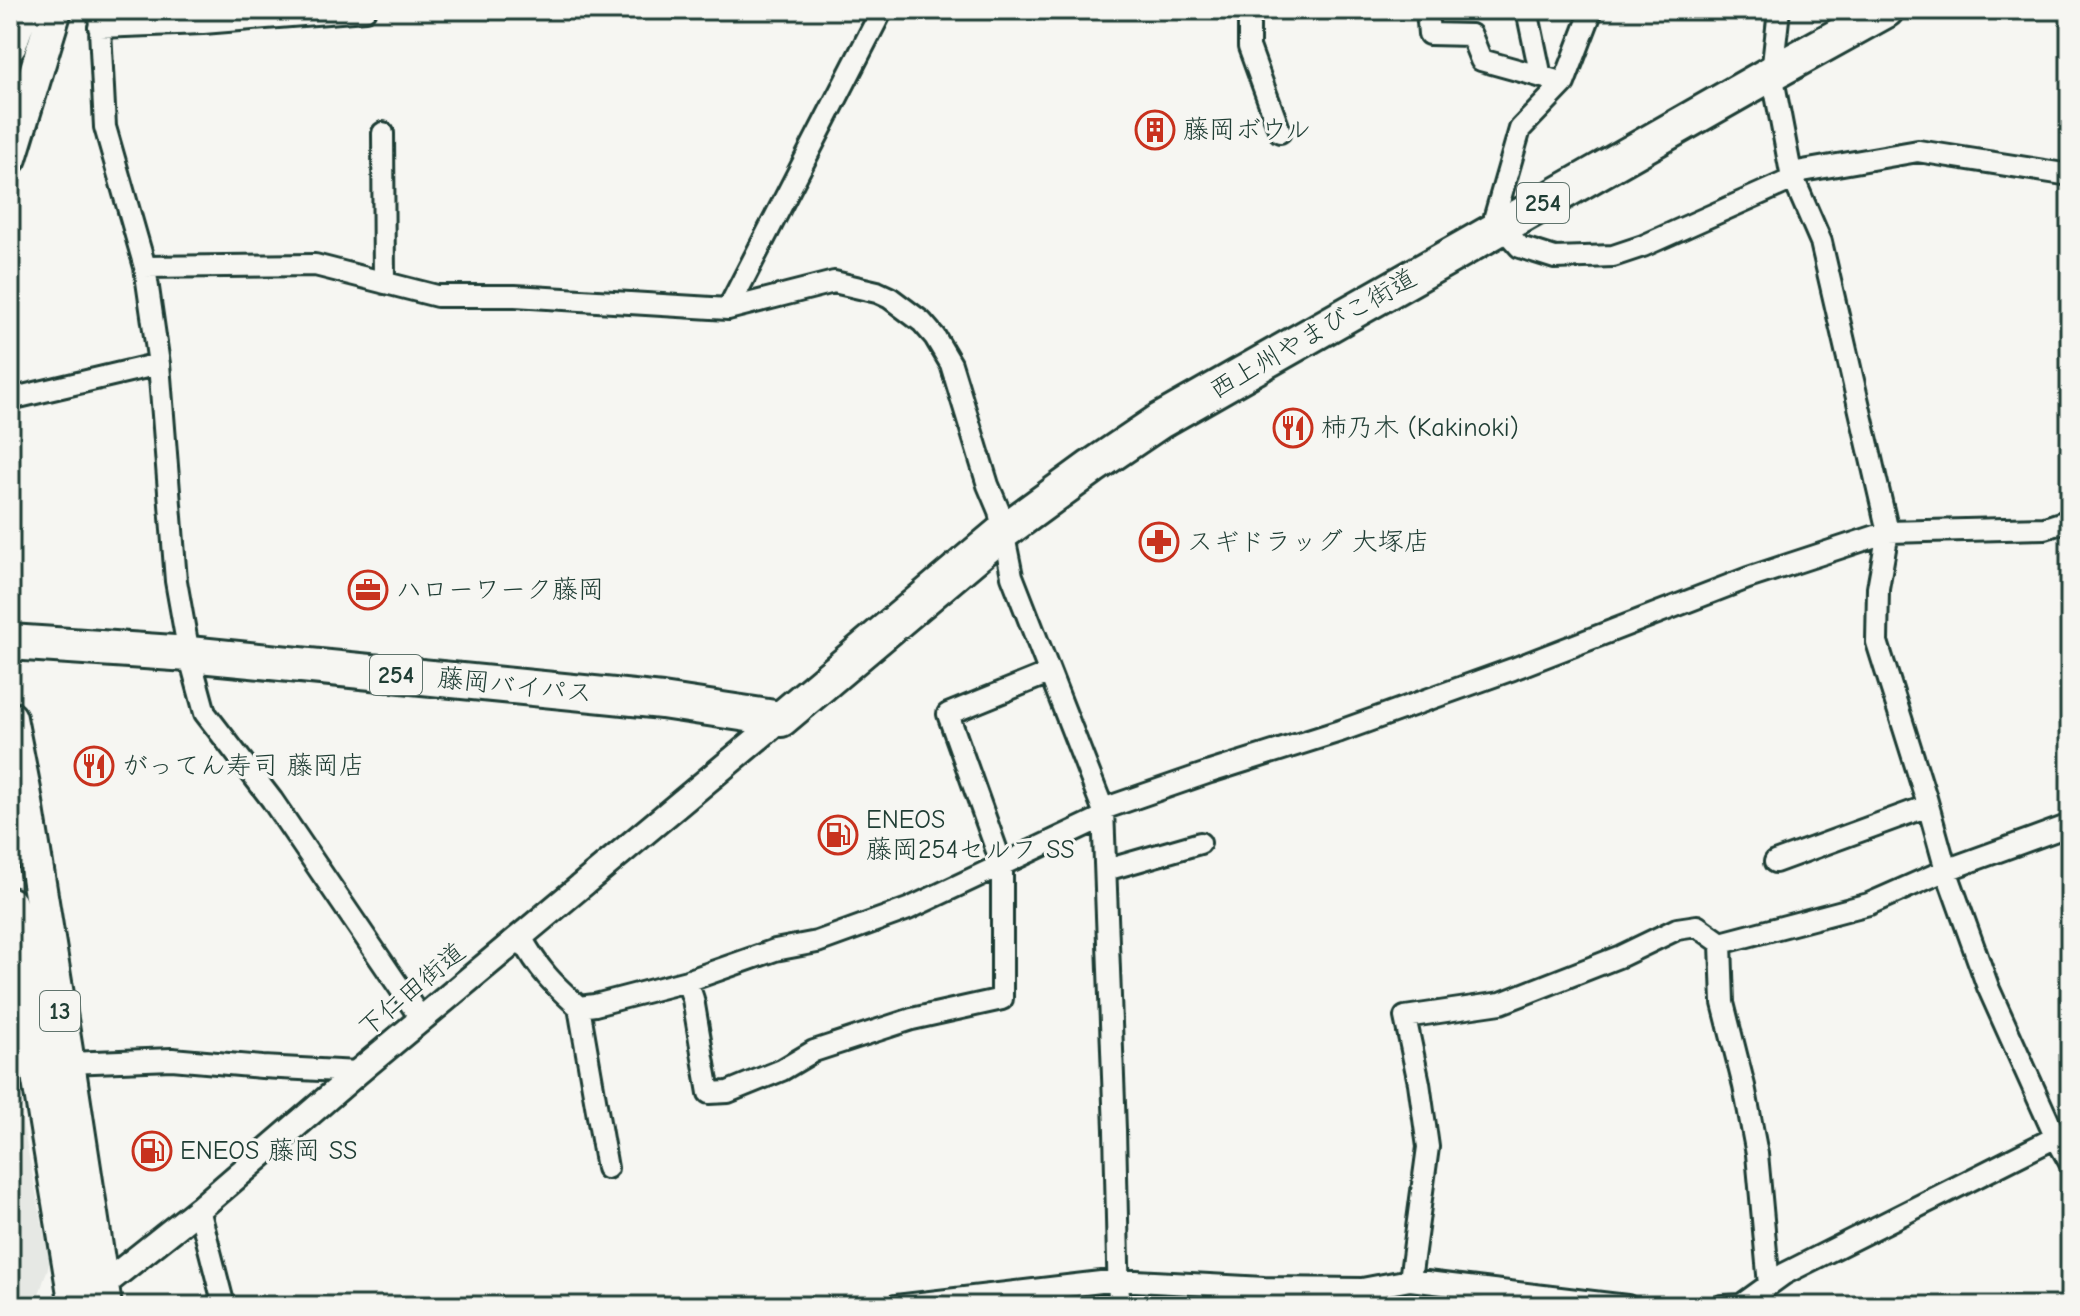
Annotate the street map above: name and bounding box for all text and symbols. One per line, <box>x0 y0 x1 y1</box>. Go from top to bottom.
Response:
building icon: 藤岡ボウル <box>1134 109 1176 151</box>
place label: 藤岡ボウル <box>1183 115 1311 145</box>
road number: 254 <box>1517 183 1569 223</box>
street label: 西上州やまびこ街道 <box>1204 263 1422 405</box>
restaurant icon: 柿乃木 (Kakinoki) <box>1272 407 1314 449</box>
place label: 柿乃木 (Kakinoki) <box>1321 413 1519 443</box>
pharmacy icon: スギドラッグ 大塚店 <box>1138 521 1180 563</box>
place label: スギドラッグ 大塚店 <box>1187 527 1430 557</box>
office icon: ハローワーク藤岡 <box>347 569 389 611</box>
place label: ハローワーク藤岡 <box>396 575 604 605</box>
road number: 254 <box>370 655 422 695</box>
street label: 藤岡バイパス <box>436 663 594 709</box>
restaurant icon: がってん寿司 藤岡店 <box>73 745 115 787</box>
place label: がってん寿司 藤岡店 <box>122 751 365 781</box>
place label: ENEOS 藤岡254セルフ SS <box>866 805 1075 865</box>
fuel station icon: ENEOS 藤岡254セルフ SS <box>817 814 859 856</box>
street label: 下仁田街道 <box>353 937 471 1043</box>
road number: 13 <box>40 991 80 1031</box>
fuel station icon: ENEOS 藤岡 SS <box>131 1130 173 1172</box>
place label: ENEOS 藤岡 SS <box>180 1136 357 1166</box>

